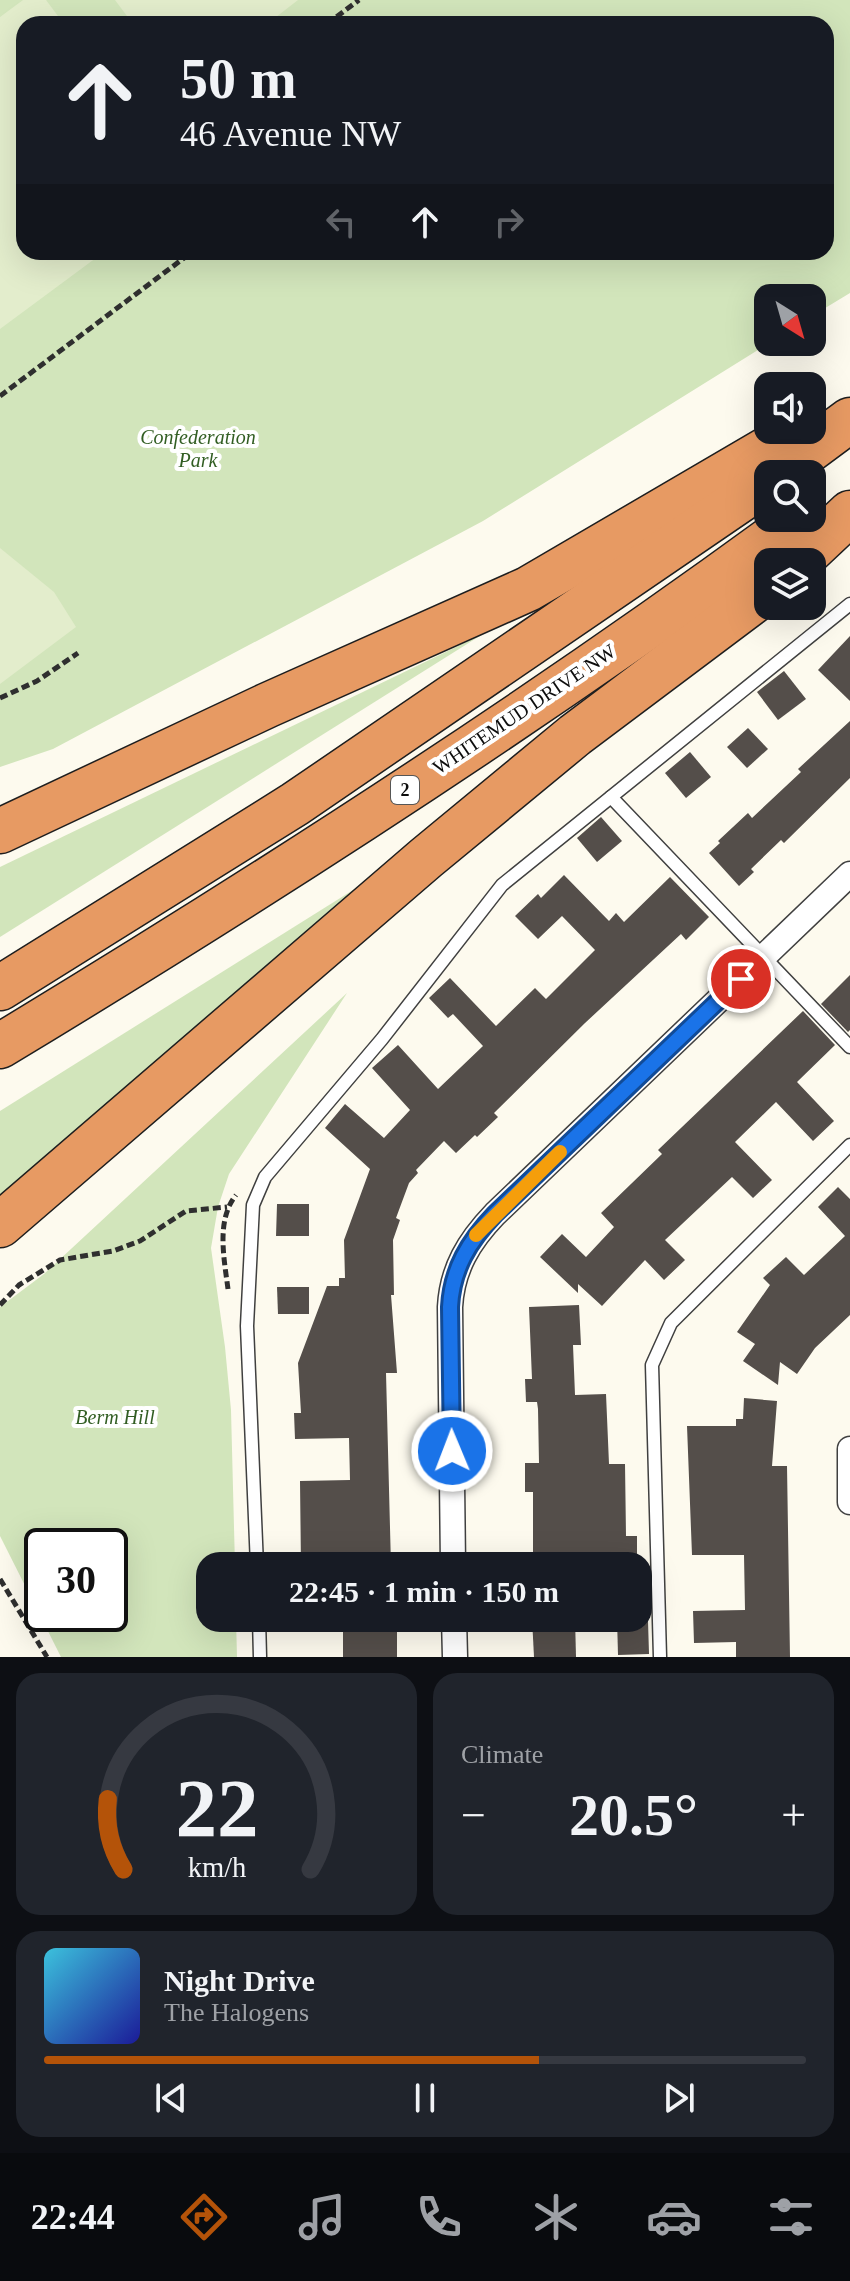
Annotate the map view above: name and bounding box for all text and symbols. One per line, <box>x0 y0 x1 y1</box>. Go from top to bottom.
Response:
icon: ahead <box>48 48 152 152</box>
text: 50 m <box>180 48 297 110</box>
text: 46 Avenue NW <box>180 114 401 154</box>
icon: left <box>319 200 363 244</box>
icon: ahead <box>403 200 447 244</box>
icon: right <box>487 200 531 244</box>
north arrow <box>754 284 826 356</box>
map controls <box>754 284 826 620</box>
button: sound <box>754 372 826 444</box>
park label: Confederation Park <box>140 426 256 471</box>
button: search <box>754 460 826 532</box>
button: layers <box>754 548 826 620</box>
street label: WHITEMUD DRIVE NW <box>429 640 620 778</box>
road number: 2 <box>391 776 419 804</box>
pin <box>707 945 775 1013</box>
icon: arrive <box>719 957 763 1001</box>
park label: Berm Hill <box>75 1406 155 1428</box>
position arrow <box>410 1409 494 1493</box>
speed limit sign: 30 <box>24 1528 128 1632</box>
text: 22:45 · 1 min · 150 m <box>289 1575 559 1608</box>
text: Climate <box>461 1740 543 1769</box>
text: 22 <box>175 1762 258 1854</box>
text: 20.5° <box>569 1782 698 1848</box>
text: − <box>461 1791 486 1840</box>
text: + <box>781 1791 806 1840</box>
text: km/h <box>187 1852 246 1883</box>
text: Night Drive <box>164 1964 315 1997</box>
text: The Halogens <box>164 1998 309 2027</box>
icon: previous <box>149 2076 193 2120</box>
icon: pause <box>403 2076 447 2120</box>
icon: next <box>657 2076 701 2120</box>
icon: directions <box>176 2189 232 2245</box>
icon: music <box>294 2189 350 2245</box>
icon: phone <box>411 2189 467 2245</box>
icon: climate <box>528 2189 584 2245</box>
icon: car <box>646 2189 702 2245</box>
icon: filters <box>763 2189 819 2245</box>
text: 22:44 <box>31 2197 115 2237</box>

